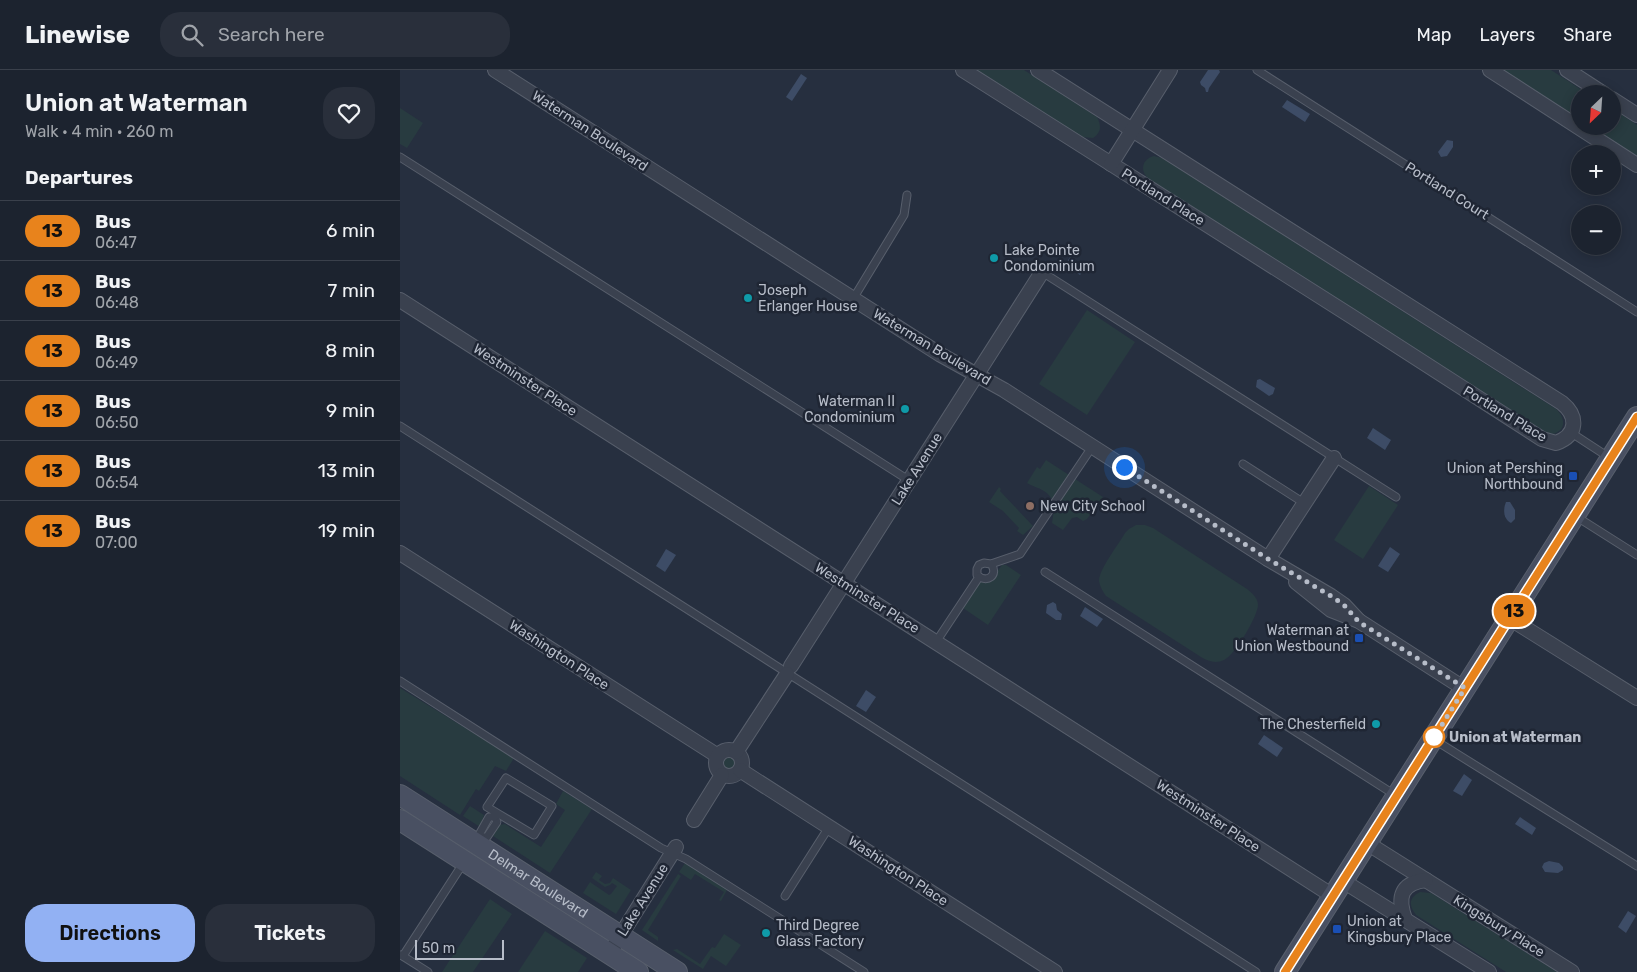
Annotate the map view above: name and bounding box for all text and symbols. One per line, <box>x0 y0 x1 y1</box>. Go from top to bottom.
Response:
search box <box>160 12 510 57</box>
text: Linewise <box>25 21 130 49</box>
icon: search <box>178 21 206 49</box>
text: Search here <box>218 23 325 46</box>
text: Map <box>1417 24 1452 46</box>
text: Layers <box>1480 24 1535 46</box>
text: Share <box>1563 24 1612 46</box>
north arrow <box>1571 85 1621 135</box>
map controls <box>1571 85 1621 255</box>
button: heart <box>323 87 375 139</box>
street label: Waterman Boulevard <box>529 87 651 175</box>
text: Union at Waterman <box>25 89 248 117</box>
text: Walk · 4 min · 260 m <box>25 122 174 141</box>
button: + <box>1571 145 1621 195</box>
street label: Portland Court <box>1402 158 1493 224</box>
street label: Portland Place <box>1118 165 1208 229</box>
text: Departures <box>25 166 133 189</box>
button: − <box>1571 205 1621 255</box>
text: Bus <box>95 210 131 233</box>
text: 6 min <box>326 219 375 242</box>
text: 13 <box>42 220 63 242</box>
text: 06:47 <box>95 233 137 252</box>
place label: Lake Pointe Condominium <box>1004 242 1095 275</box>
marker: Lake Pointe Condominium <box>988 252 1000 264</box>
text: Bus <box>95 270 131 293</box>
text: 7 min <box>328 279 375 302</box>
text: 13 <box>42 280 63 302</box>
place label: Joseph Erlanger House <box>758 282 858 315</box>
marker: Joseph Erlanger House <box>742 292 754 304</box>
text: 06:48 <box>95 293 139 312</box>
street label: Waterman Boulevard <box>870 305 994 389</box>
text: Bus <box>95 330 131 353</box>
text: 8 min <box>325 339 375 362</box>
text: 13 <box>42 340 63 362</box>
street label: Westminster Place <box>470 340 580 420</box>
text: 06:49 <box>95 353 138 372</box>
street label: Portland Place <box>1460 382 1550 446</box>
text: Bus <box>95 390 131 413</box>
place label: Waterman II Condominium <box>804 393 895 426</box>
text: 9 min <box>326 399 375 422</box>
text: 13 <box>42 400 63 422</box>
marker: Waterman II Condominium <box>899 403 911 415</box>
text: 06:50 <box>95 413 139 432</box>
street label: Lake Avenue <box>888 429 946 508</box>
text: Bus <box>95 450 131 473</box>
your location <box>1112 455 1137 480</box>
text: 13 min <box>318 459 375 482</box>
text: 13 <box>42 460 63 482</box>
place label: Union at Pershing Northbound <box>1447 460 1563 493</box>
marker: Union at Pershing Northbound <box>1567 470 1579 482</box>
text: 06:54 <box>95 473 138 492</box>
place label: New City School <box>1040 498 1145 515</box>
marker: New City School <box>1024 500 1036 512</box>
text: Bus <box>95 510 131 533</box>
text: 19 min <box>318 519 375 542</box>
text: 13 <box>42 520 63 542</box>
text: 07:00 <box>95 533 138 552</box>
street label: Westminster Place <box>812 559 923 637</box>
line badge: 13 <box>1492 595 1536 627</box>
text: 13 <box>1504 600 1524 622</box>
street label: Washington Place <box>506 616 612 694</box>
place label: Waterman at Union Westbound <box>1235 622 1350 655</box>
marker: Waterman at Union Westbound <box>1353 632 1365 644</box>
place label: The Chesterfield <box>1260 716 1366 733</box>
marker: The Chesterfield <box>1370 718 1382 730</box>
marker: Union at Waterman <box>1423 726 1445 748</box>
place label: Union at Waterman <box>1449 729 1581 746</box>
street label: Westminster Place <box>1153 776 1263 856</box>
street label: Washington Place <box>845 832 951 910</box>
street label: Delmar Boulevard <box>485 845 591 921</box>
street label: Lake Avenue <box>614 860 672 939</box>
street label: Kingsbury Place <box>1450 891 1548 961</box>
button: Directions <box>25 904 195 962</box>
button: Tickets <box>205 904 375 962</box>
place label: Union at Kingsbury Place <box>1347 913 1451 946</box>
place label: Third Degree Glass Factory <box>776 917 864 950</box>
marker: Union at Kingsbury Place <box>1331 923 1343 935</box>
marker: Third Degree Glass Factory <box>760 927 772 939</box>
scale bar <box>415 937 504 960</box>
text: 50 m <box>422 940 455 957</box>

